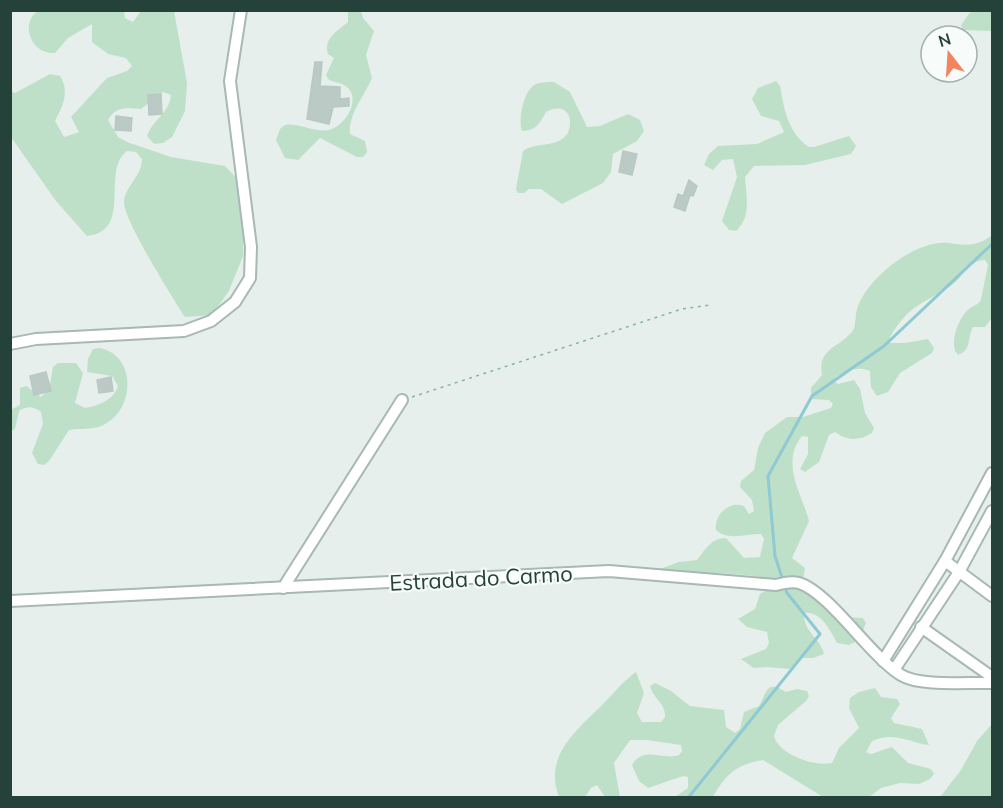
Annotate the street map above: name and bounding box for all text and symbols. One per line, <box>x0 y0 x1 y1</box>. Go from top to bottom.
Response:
north arrow <box>919 24 979 84</box>
text: N <box>936 28 953 51</box>
street label: Estrada do Carmo <box>389 559 573 597</box>

